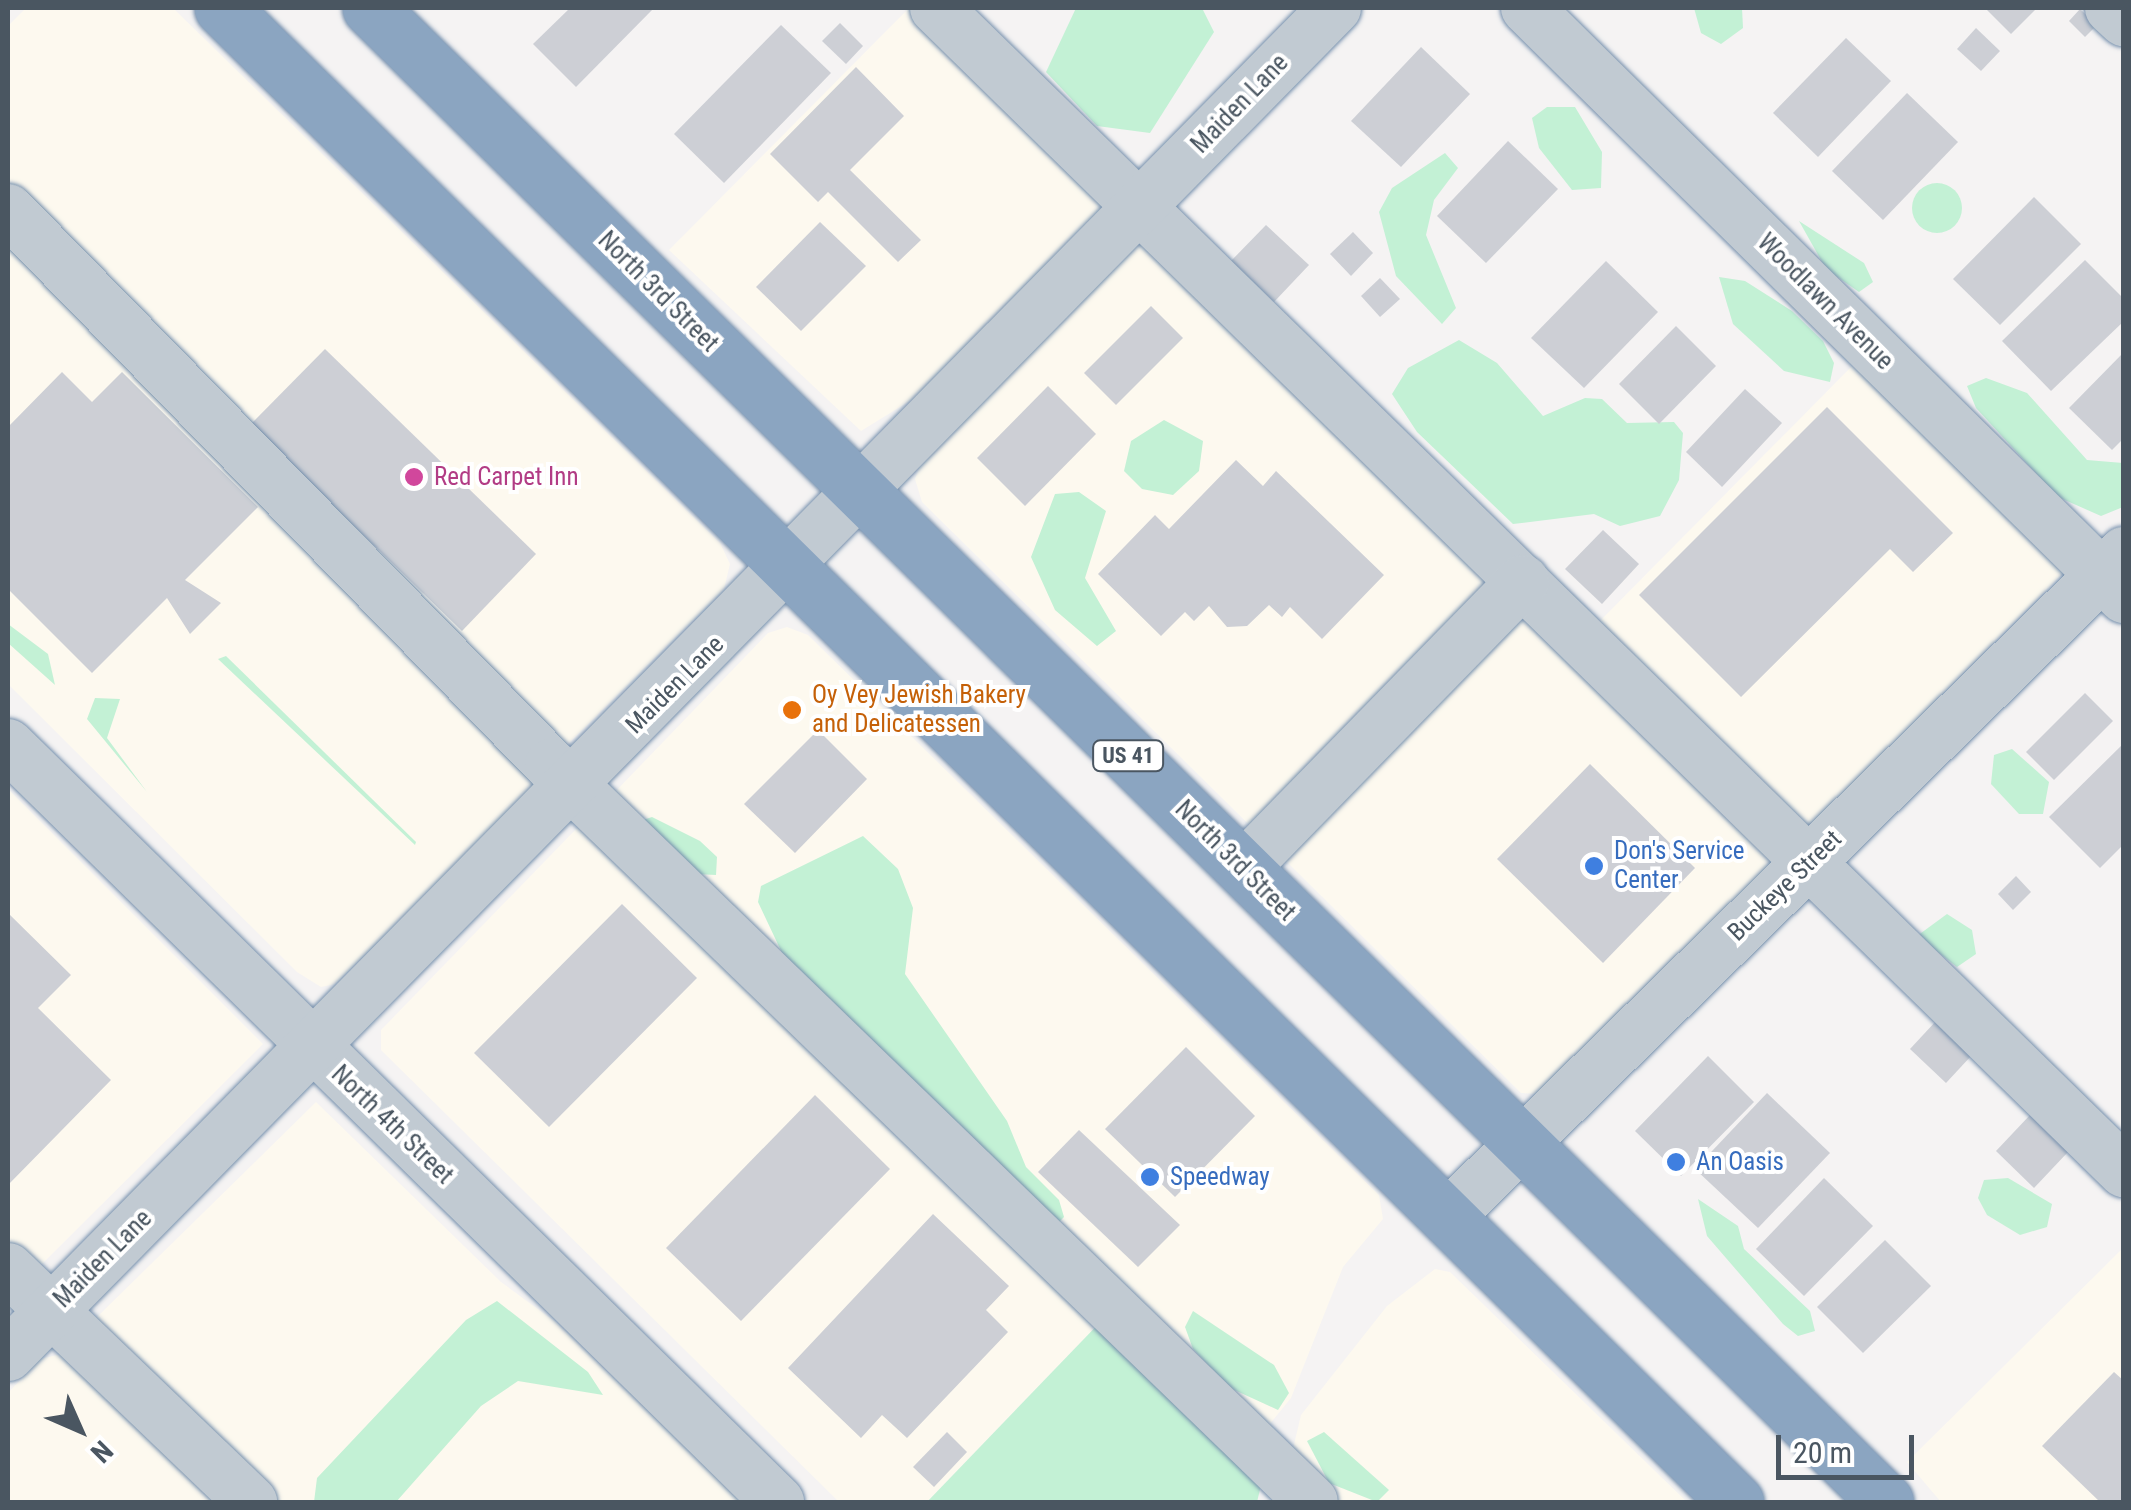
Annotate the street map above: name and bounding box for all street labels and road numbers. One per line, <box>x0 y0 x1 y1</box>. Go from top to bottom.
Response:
street label: Maiden Lane <box>1185 48 1295 160</box>
street label: North 3rd Street <box>592 226 724 358</box>
street label: Woodlawn Avenue <box>1751 228 1899 376</box>
street label: Maiden Lane <box>620 630 730 740</box>
road number: US 41 <box>1090 739 1166 773</box>
street label: North 3rd Street <box>1169 795 1301 927</box>
street label: Buckeye Street <box>1722 824 1848 948</box>
street label: North 4th Street <box>325 1059 459 1191</box>
street label: Maiden Lane <box>48 1204 158 1314</box>

